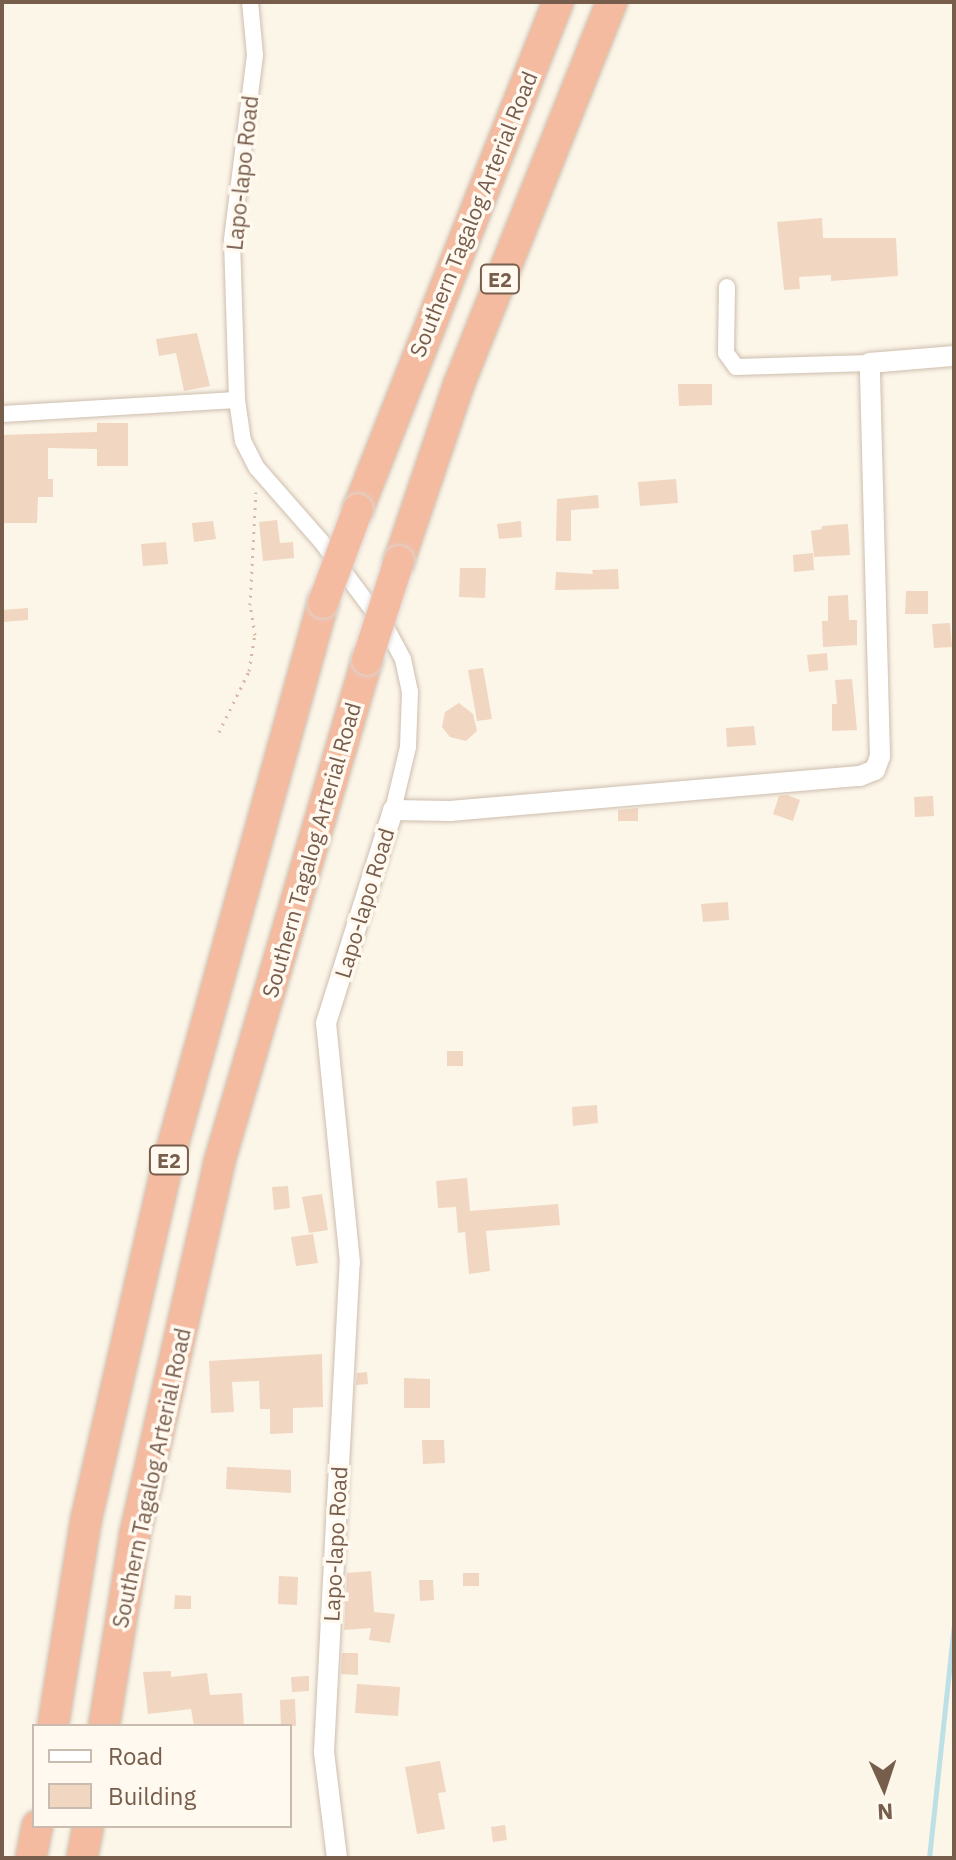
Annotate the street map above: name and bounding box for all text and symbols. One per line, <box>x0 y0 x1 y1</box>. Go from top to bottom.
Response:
street label: Southern Tagalog Arterial Road <box>403 67 543 361</box>
street label: Lapo-lapo Road <box>221 94 263 252</box>
road number: E2 <box>478 263 522 295</box>
street label: Southern Tagalog Arterial Road <box>256 699 366 1001</box>
street label: Lapo-lapo Road <box>329 825 399 981</box>
road number: E2 <box>147 1144 191 1176</box>
street label: Southern Tagalog Arterial Road <box>106 1326 196 1630</box>
street label: Lapo-lapo Road <box>318 1466 352 1622</box>
legend <box>32 1724 292 1828</box>
text: Road <box>108 1740 163 1772</box>
north arrow <box>844 1748 924 1828</box>
text: Building <box>108 1780 196 1812</box>
text: N <box>877 1798 894 1827</box>

